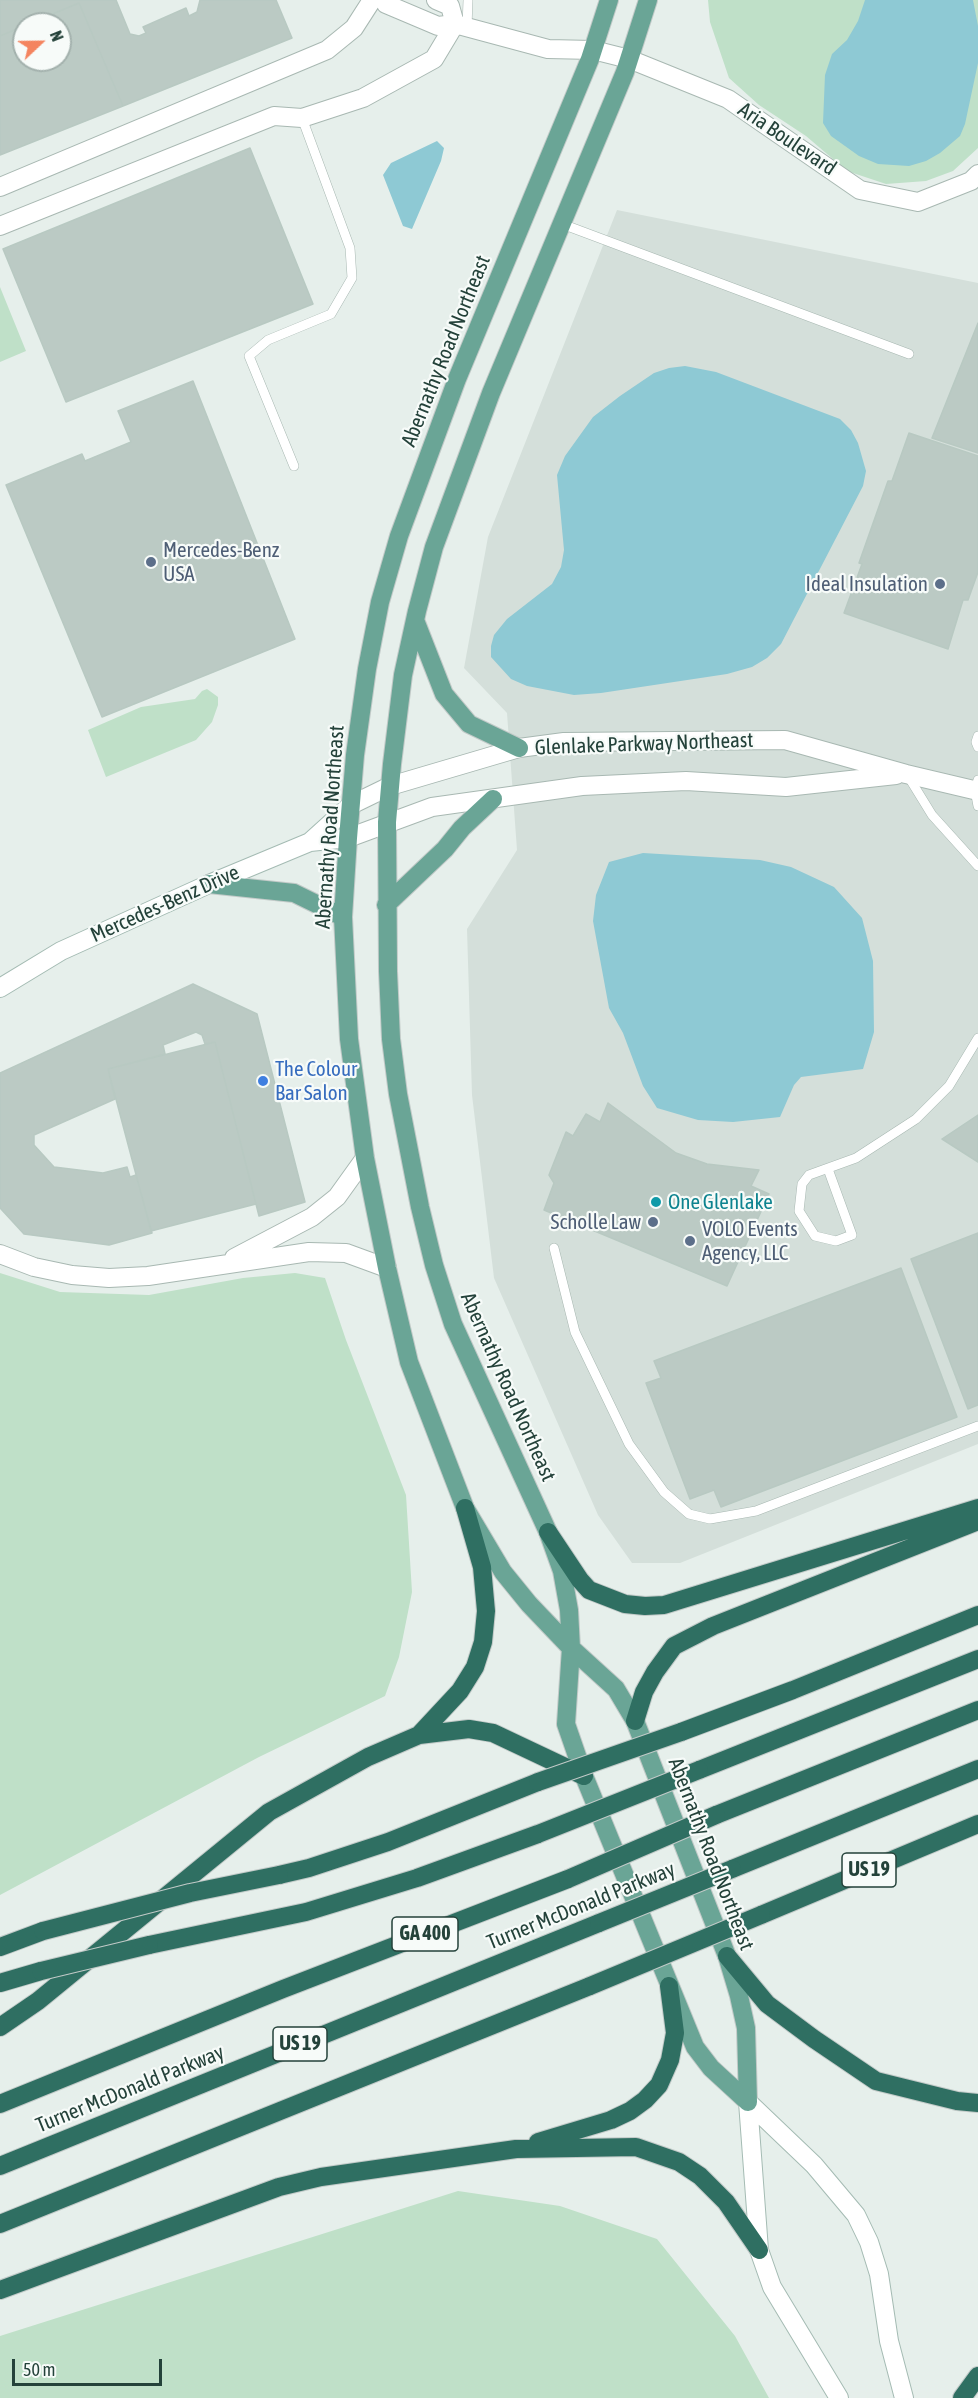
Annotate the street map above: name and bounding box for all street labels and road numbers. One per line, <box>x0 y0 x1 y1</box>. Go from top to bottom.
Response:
street label: Aria Boulevard <box>733 97 841 181</box>
street label: Abernathy Road Northeast <box>396 252 496 450</box>
street label: Abernathy Road Northeast <box>310 724 350 930</box>
street label: Glenlake Parkway Northeast <box>534 728 754 760</box>
street label: Mercedes-Benz Drive <box>87 860 243 948</box>
street label: Abernathy Road Northeast <box>455 1289 561 1485</box>
street label: Abernathy Road Northeast <box>663 1754 759 1954</box>
road number: US 19 <box>842 1853 896 1887</box>
street label: Turner McDonald Parkway <box>483 1857 679 1955</box>
road number: GA 400 <box>392 1917 458 1951</box>
road number: US 19 <box>273 2027 327 2061</box>
street label: Turner McDonald Parkway <box>32 2040 228 2138</box>

